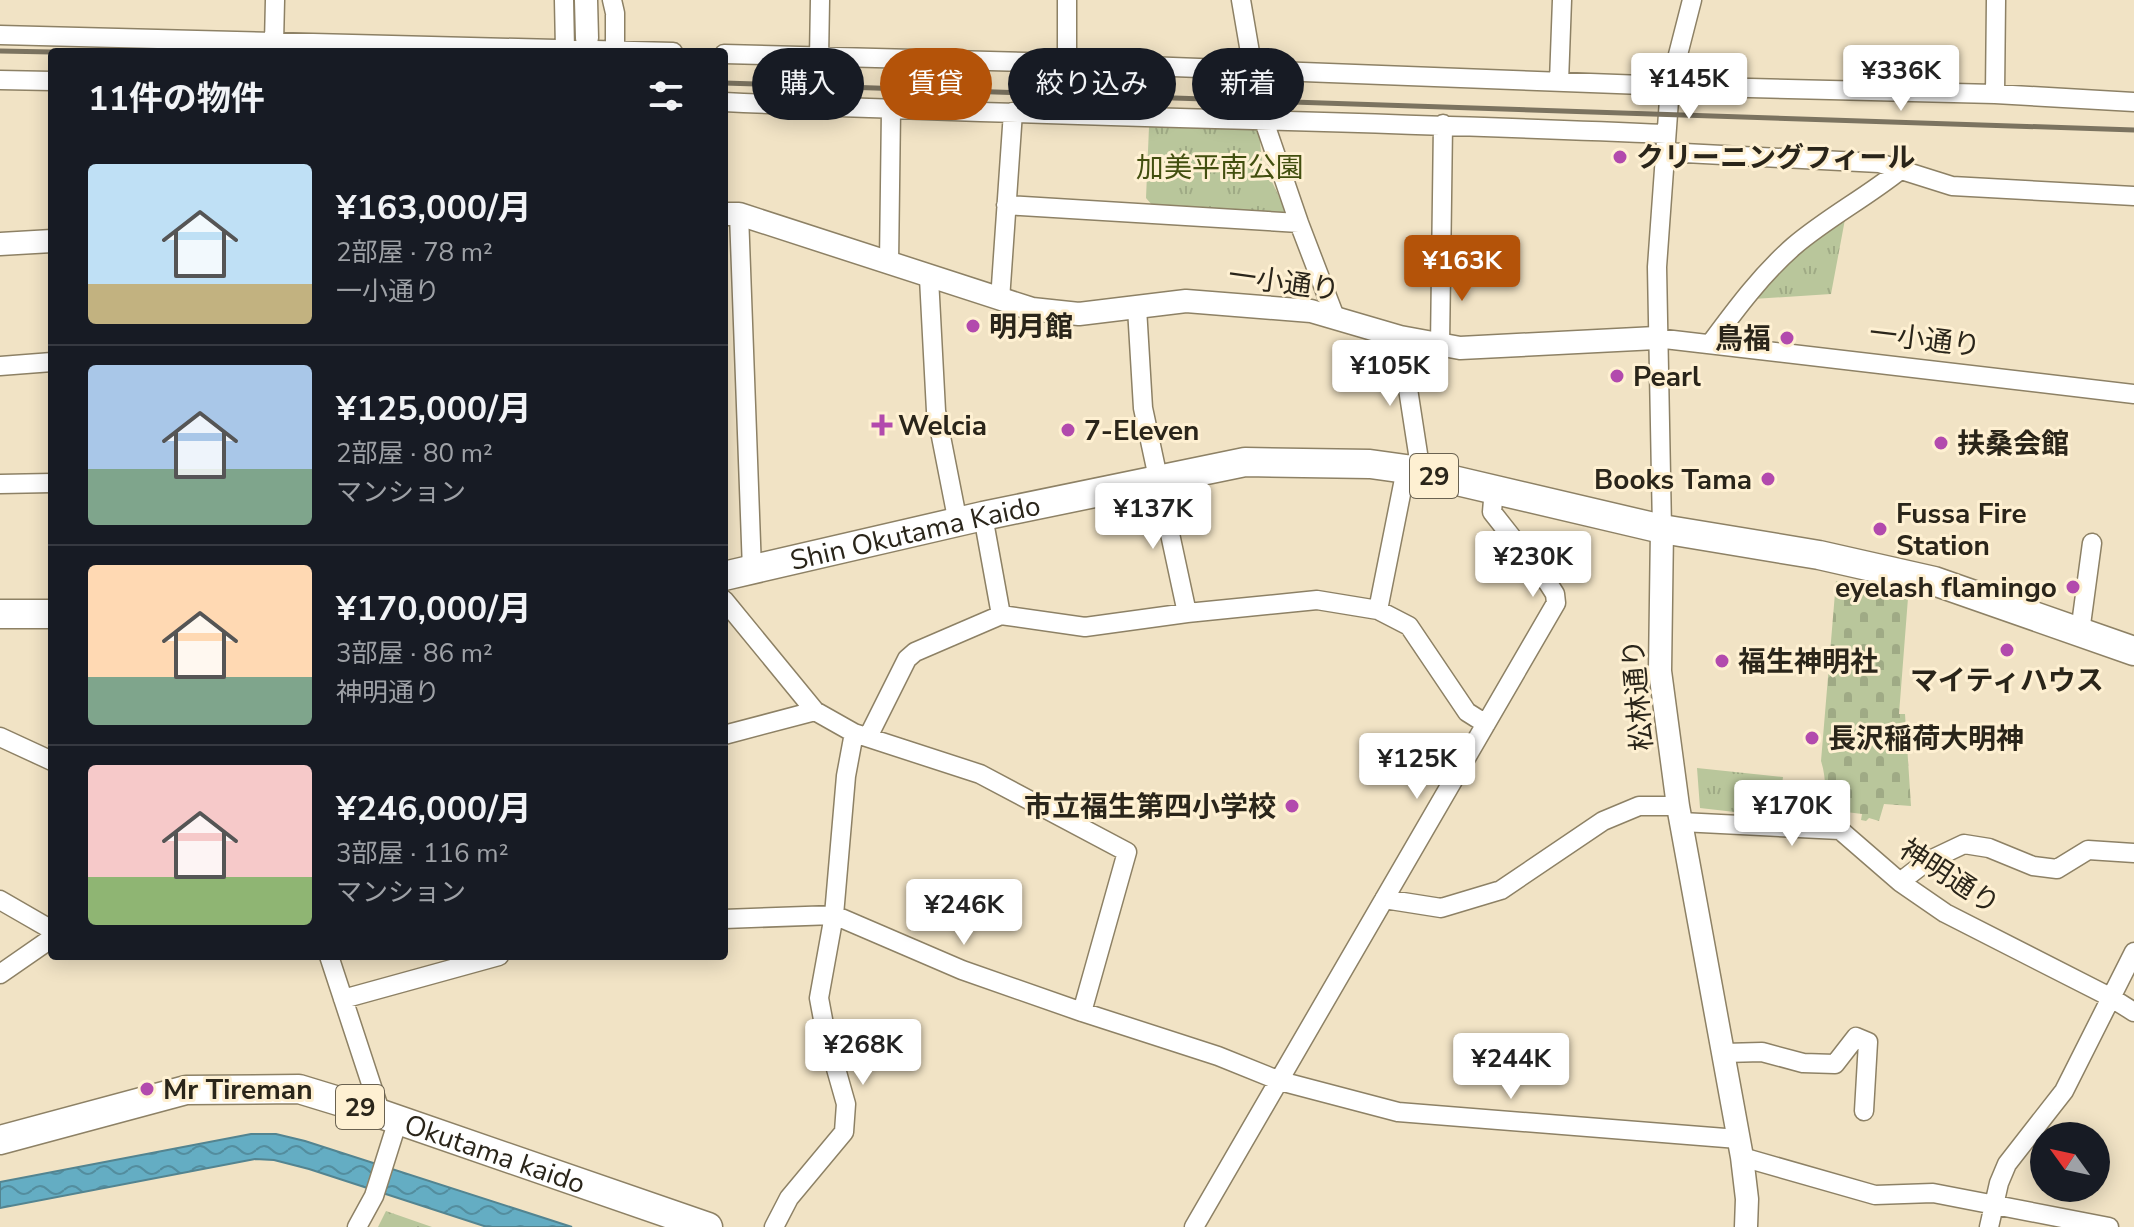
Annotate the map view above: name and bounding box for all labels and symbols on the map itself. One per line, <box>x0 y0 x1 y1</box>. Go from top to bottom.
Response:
pin: ¥336K <box>1845 45 1957 113</box>
pin: ¥145K <box>1633 53 1745 121</box>
place label: クリーニングフィール <box>1636 139 1915 177</box>
marker: クリーニングフィール <box>1611 148 1629 166</box>
park label: 加美平南公園 <box>1136 149 1304 187</box>
pin: ¥163K <box>1406 235 1518 303</box>
street label: 一小通り <box>1226 256 1342 310</box>
place label: 明月館 <box>989 308 1073 346</box>
street label: 一小通り <box>1867 314 1983 366</box>
marker: 明月館 <box>964 317 982 335</box>
place label: 鳥福 <box>1715 320 1771 358</box>
marker: 鳥福 <box>1778 329 1796 347</box>
pin: ¥105K <box>1334 340 1446 408</box>
place label: Pearl <box>1633 358 1701 396</box>
marker: Pearl <box>1608 367 1626 385</box>
place label: Welcia <box>898 407 987 445</box>
place label: 7-Eleven <box>1084 412 1199 450</box>
marker: Welcia <box>873 416 891 434</box>
marker: 7-Eleven <box>1059 421 1077 439</box>
place label: 扶桑会館 <box>1957 425 2069 463</box>
marker: 扶桑会館 <box>1932 434 1950 452</box>
road number: 29 <box>1410 454 1458 498</box>
place label: Books Tama <box>1594 461 1752 499</box>
marker: Books Tama <box>1759 470 1777 488</box>
pin: ¥137K <box>1097 483 1209 551</box>
street label: Shin Okutama Kaido <box>786 487 1044 580</box>
place label: Fussa Fire Station <box>1896 495 2027 565</box>
marker: Fussa Fire Station <box>1871 520 1889 538</box>
pin: ¥230K <box>1477 531 1589 599</box>
place label: eyelash flamingo <box>1835 569 2057 607</box>
marker: eyelash flamingo <box>2064 578 2082 596</box>
street label: 松林通り <box>1614 637 1662 752</box>
marker: マイティハウス <box>1998 641 2016 659</box>
place label: 福生神明社 <box>1738 643 1878 681</box>
marker: 福生神明社 <box>1713 652 1731 670</box>
place label: マイティハウス <box>1910 662 2104 700</box>
place label: 長沢稲荷大明神 <box>1828 720 2024 758</box>
marker: 長沢稲荷大明神 <box>1803 729 1821 747</box>
pin: ¥125K <box>1361 733 1473 801</box>
pin: ¥170K <box>1736 780 1848 848</box>
place label: 市立福生第四小学校 <box>1024 788 1276 826</box>
marker: 市立福生第四小学校 <box>1283 797 1301 815</box>
street label: 神明通り <box>1892 830 2007 923</box>
pin: ¥246K <box>908 879 1020 947</box>
pin: ¥268K <box>807 1019 919 1087</box>
pin: ¥244K <box>1455 1033 1567 1101</box>
place label: Mr Tireman <box>163 1071 313 1109</box>
marker: Mr Tireman <box>138 1080 156 1098</box>
road number: 29 <box>336 1085 384 1129</box>
street label: Okutama kaido <box>399 1106 590 1203</box>
north arrow <box>2030 1122 2110 1202</box>

